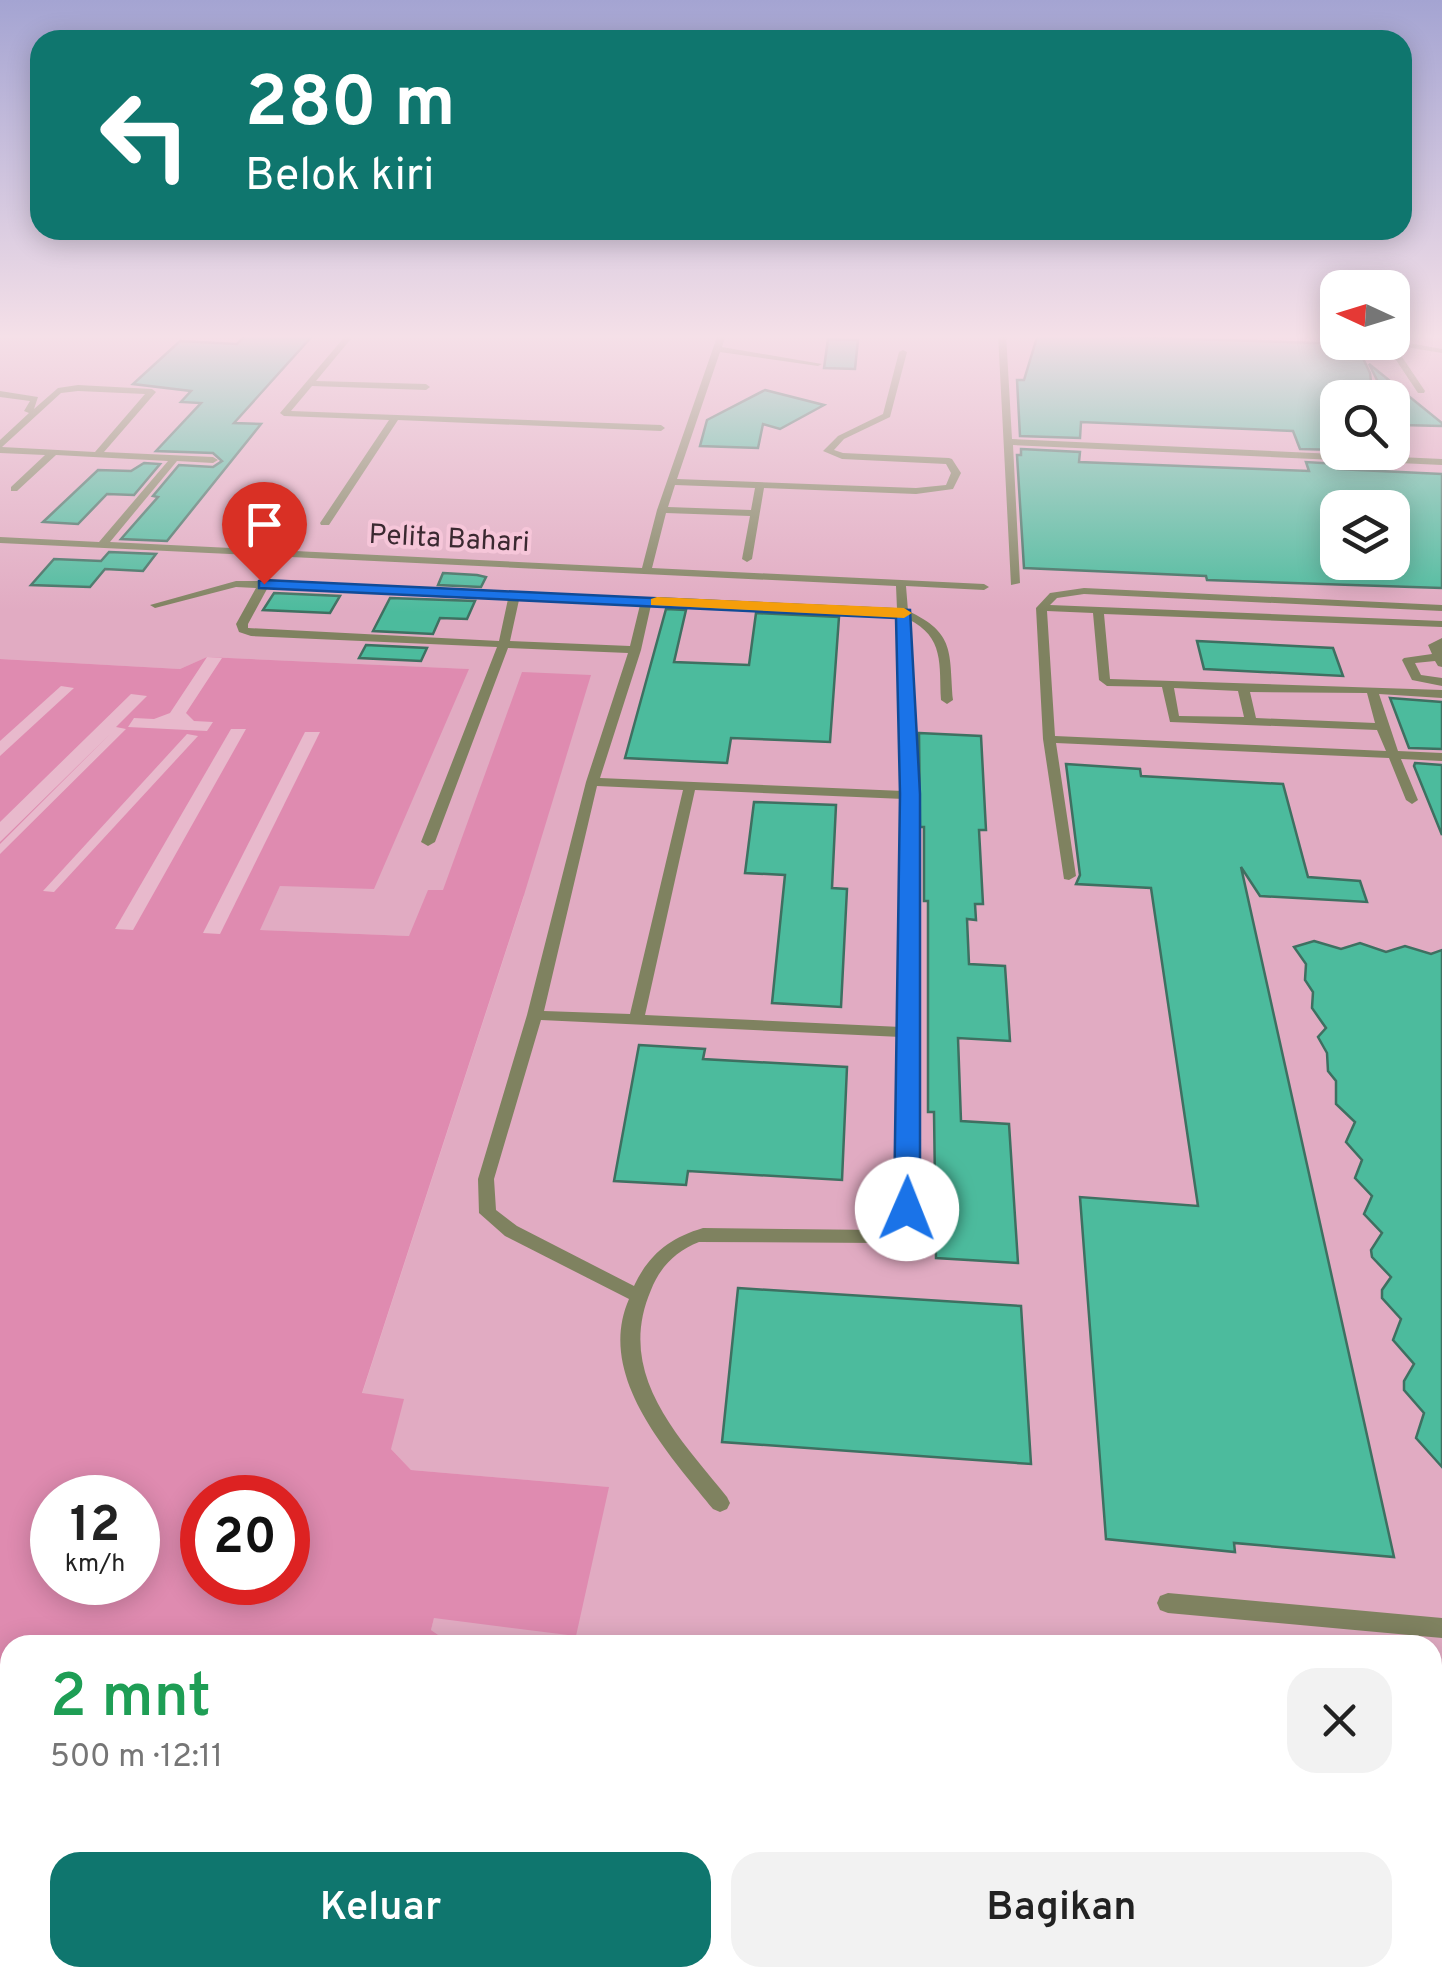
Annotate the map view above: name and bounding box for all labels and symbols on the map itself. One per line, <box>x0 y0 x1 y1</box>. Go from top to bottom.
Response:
north arrow <box>1320 270 1410 360</box>
pin <box>222 482 307 585</box>
street label: Pelita Bahari <box>368 518 530 562</box>
position arrow <box>855 1157 959 1261</box>
speed limit sign: 20 <box>180 1475 310 1605</box>

